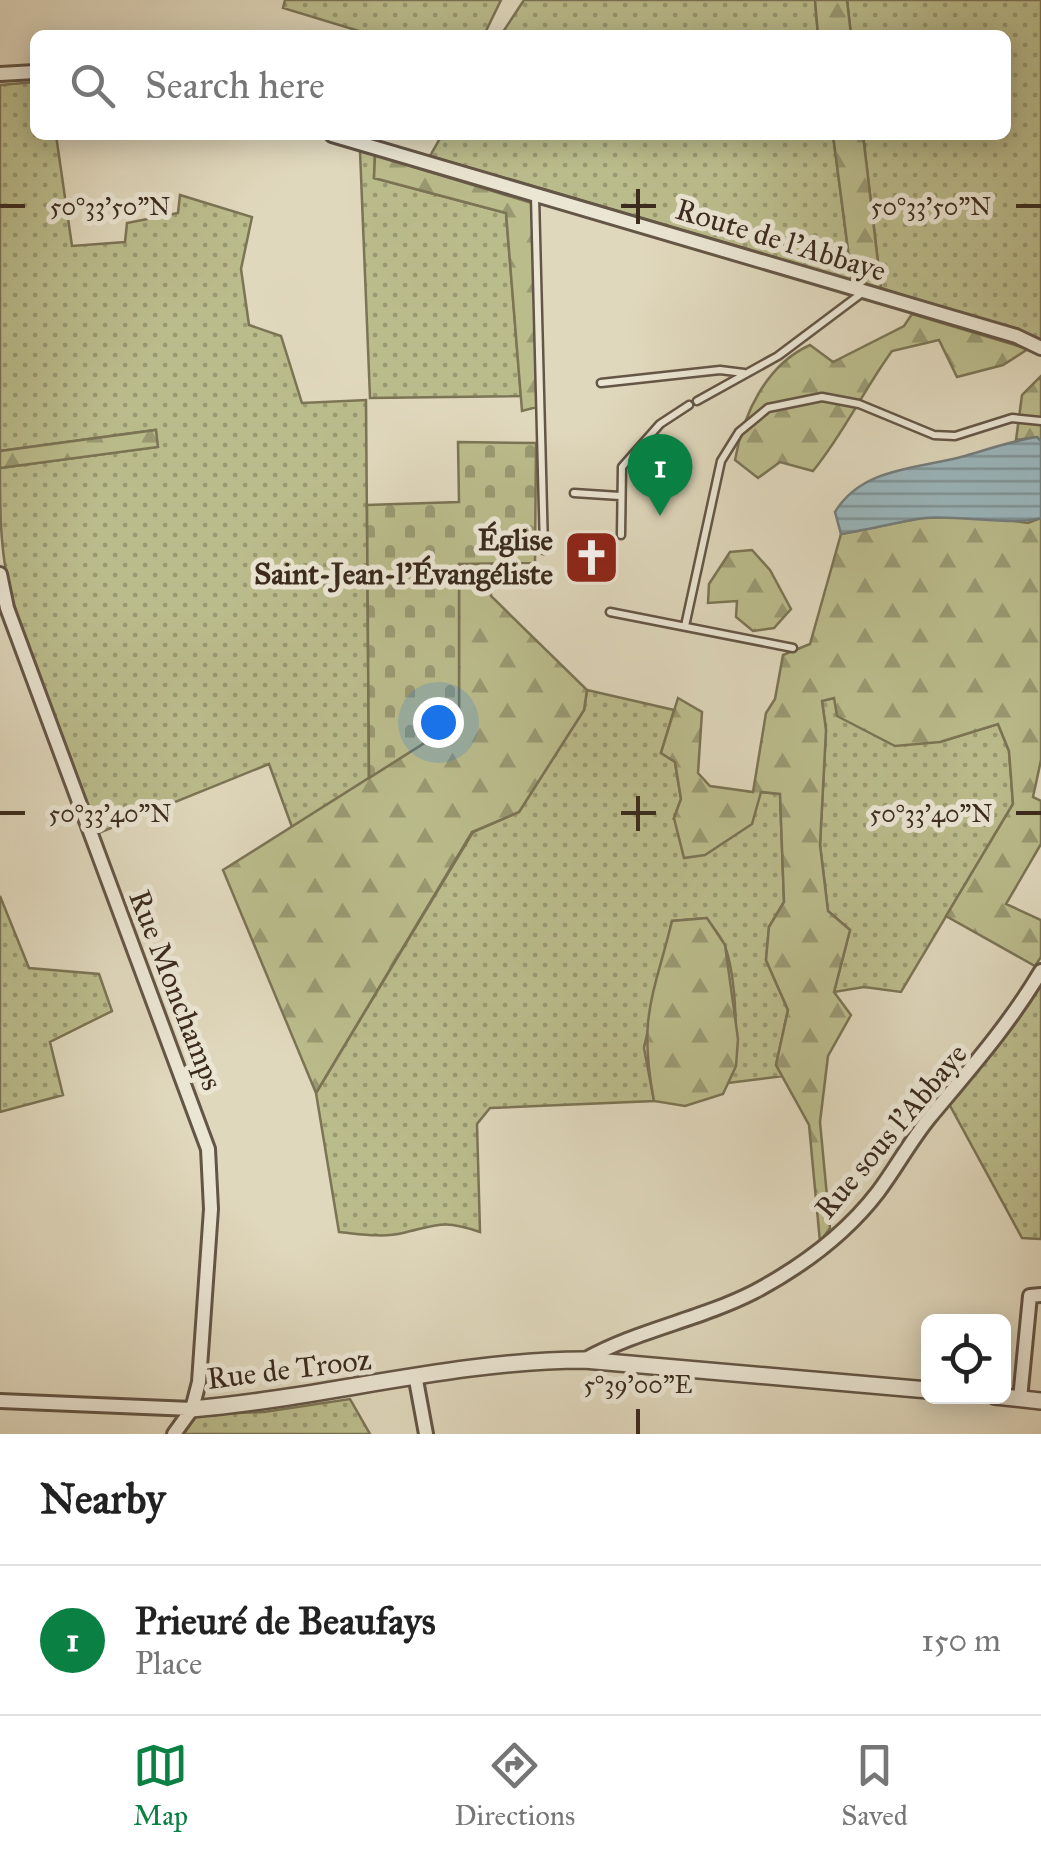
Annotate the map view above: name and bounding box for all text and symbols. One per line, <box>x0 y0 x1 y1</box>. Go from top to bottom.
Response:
search box <box>30 30 1011 140</box>
icon: search <box>65 58 120 113</box>
text: Search here <box>145 62 325 108</box>
text: 50°33'50"N <box>50 191 170 222</box>
street label: Route de l'Abbaye <box>672 191 890 289</box>
text: 50°33'50"N <box>871 191 991 222</box>
pin: 1 <box>628 434 692 516</box>
place label: Église Saint-Jean-l'Évangéliste <box>254 521 554 593</box>
church icon: Église Saint-Jean-l'Évangéliste <box>562 527 622 587</box>
your location <box>413 697 464 748</box>
text: 50°33'40"N <box>49 798 171 829</box>
text: 50°33'40"N <box>870 798 992 829</box>
street label: Rue Monchamps <box>121 885 231 1095</box>
street label: Rue sous l'Abbaye <box>807 1036 975 1226</box>
map controls <box>921 1314 1011 1404</box>
button: locate <box>921 1314 1011 1404</box>
street label: Rue de Trooz <box>205 1341 373 1397</box>
text: 5°39'00"E <box>584 1369 693 1400</box>
text: Nearby <box>40 1473 165 1525</box>
text: Prieuré de Beaufays <box>135 1598 436 1644</box>
text: 1 <box>66 1621 79 1660</box>
text: 150 m <box>921 1621 1001 1660</box>
text: Place <box>135 1644 202 1683</box>
tab: Map <box>133 1738 188 1833</box>
tab: Directions <box>454 1738 575 1833</box>
tab: Saved <box>841 1738 908 1833</box>

